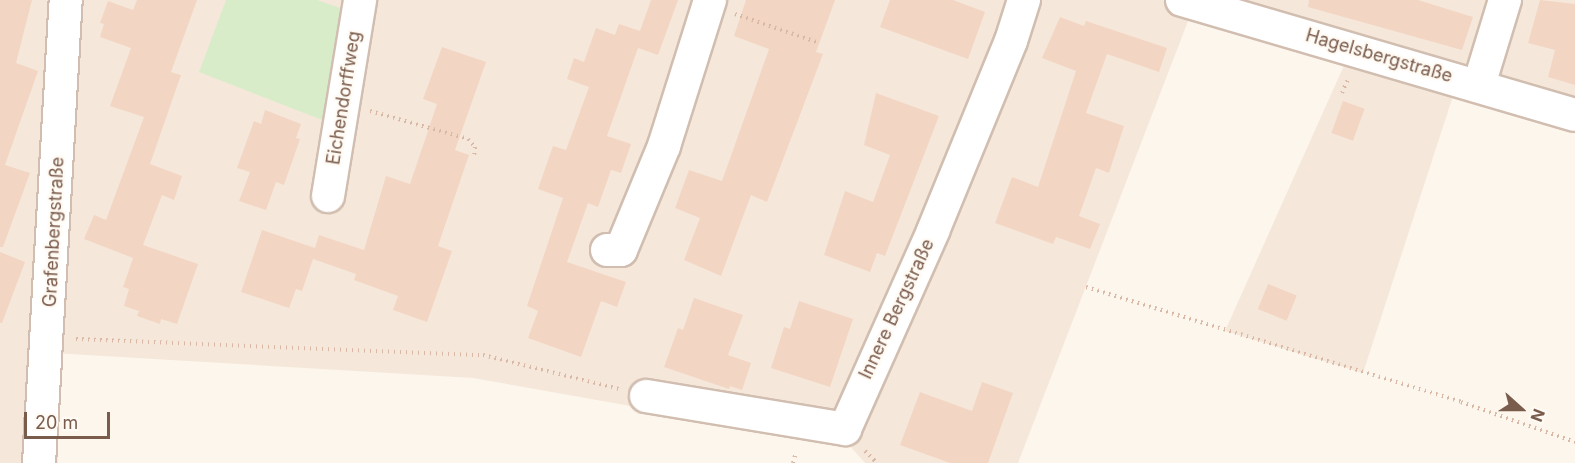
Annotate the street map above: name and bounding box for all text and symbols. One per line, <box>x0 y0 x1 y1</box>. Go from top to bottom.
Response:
street label: Hagelsbergstraße <box>1303 25 1455 87</box>
street label: Eichendorffweg <box>323 30 365 166</box>
street label: Grafenbergstraße <box>39 156 69 308</box>
street label: Innere Bergstraße <box>855 235 939 383</box>
north arrow <box>1491 379 1551 439</box>
scale bar <box>27 400 112 438</box>
text: N <box>1526 406 1549 425</box>
text: 20 m <box>35 412 78 433</box>

